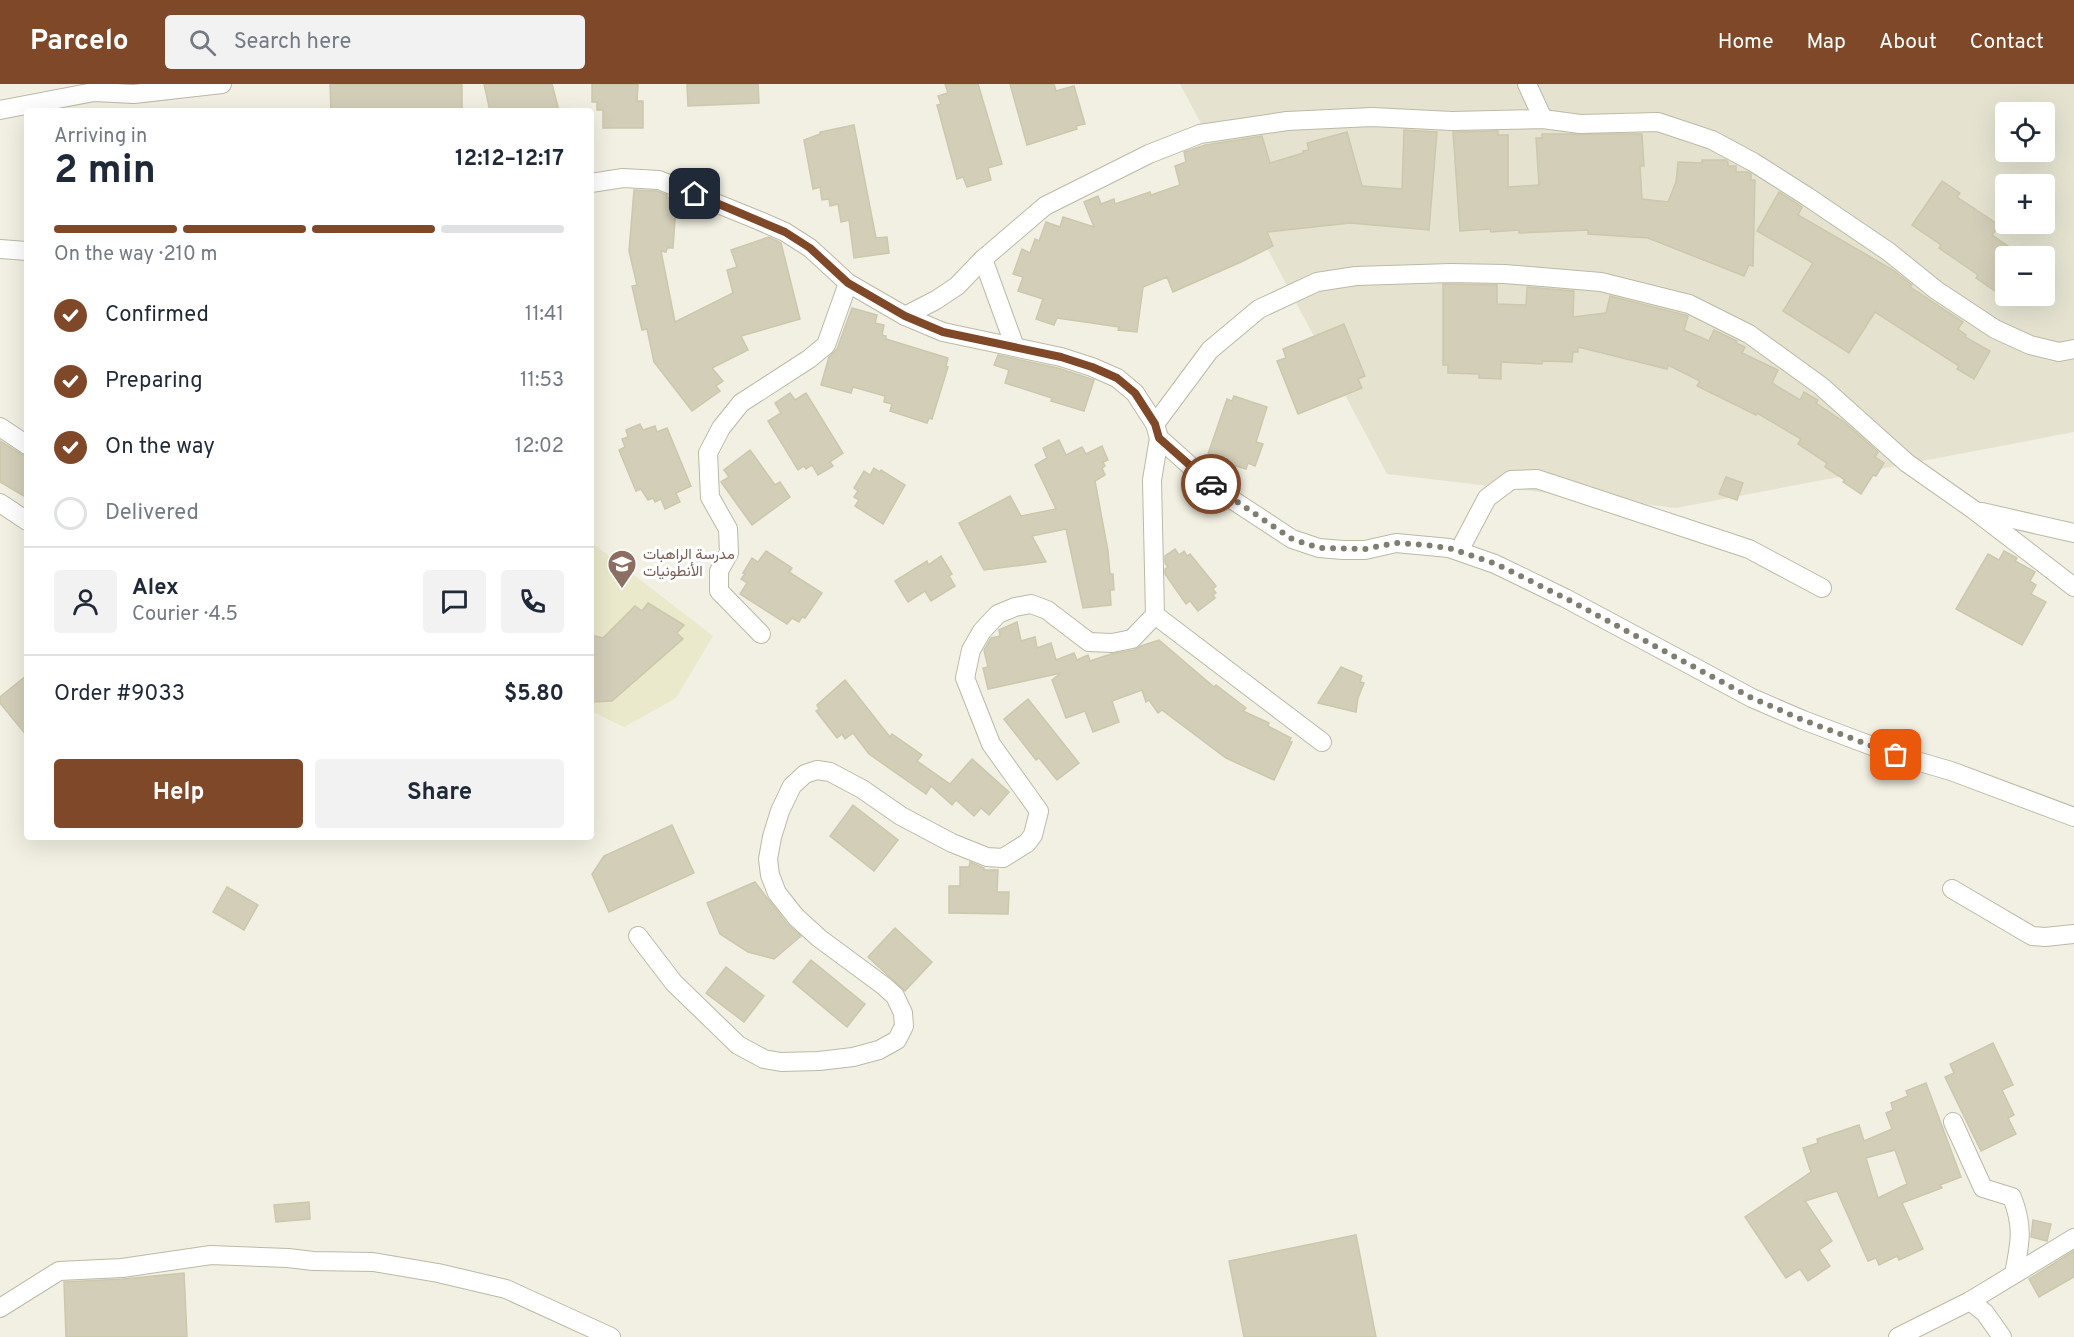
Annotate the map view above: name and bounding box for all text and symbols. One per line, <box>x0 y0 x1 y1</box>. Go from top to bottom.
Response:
search box <box>165 15 585 69</box>
text: Parcelo <box>30 24 129 60</box>
icon: search <box>186 26 219 59</box>
text: Search here <box>234 29 351 56</box>
text: Home <box>1718 29 1774 56</box>
text: Map <box>1807 29 1846 56</box>
text: About <box>1879 29 1937 56</box>
text: Contact <box>1970 29 2044 56</box>
map controls <box>1995 102 2055 306</box>
button: locate <box>1995 102 2055 162</box>
text: Arriving in <box>54 124 147 150</box>
text: 12:12–12:17 <box>455 146 564 173</box>
text: 2 min <box>54 148 156 197</box>
pin <box>669 168 720 219</box>
button: + <box>1995 174 2055 234</box>
icon: home <box>678 177 711 210</box>
text: On the way · 210 m <box>54 242 218 268</box>
button: − <box>1995 246 2055 306</box>
icon: check <box>54 299 87 332</box>
text: Confirmed <box>105 302 209 329</box>
text: 11:41 <box>525 302 564 328</box>
icon: check <box>54 365 87 398</box>
text: Preparing <box>105 368 203 395</box>
text: 11:53 <box>520 368 564 394</box>
icon: check <box>54 431 87 464</box>
text: On the way <box>105 434 215 461</box>
text: 12:02 <box>515 434 564 460</box>
courier <box>1181 454 1241 514</box>
icon: car <box>1195 468 1228 501</box>
text: Delivered <box>105 500 199 527</box>
place label: مدرسة الراهبات الأنطونيات <box>643 546 735 582</box>
school or university icon: مدرسة الراهبات الأنطونيات <box>606 548 638 590</box>
button: person <box>54 570 117 633</box>
button: chat <box>423 570 486 633</box>
button: phone <box>501 570 564 633</box>
text: Alex <box>132 575 179 602</box>
text: Courier · 4.5 <box>132 602 238 628</box>
text: Order #9033 <box>54 681 185 708</box>
text: $5.80 <box>504 681 564 708</box>
pin <box>1870 729 1921 780</box>
icon: bag <box>1879 738 1912 771</box>
button: Help <box>54 759 303 828</box>
button: Share <box>315 759 564 828</box>

